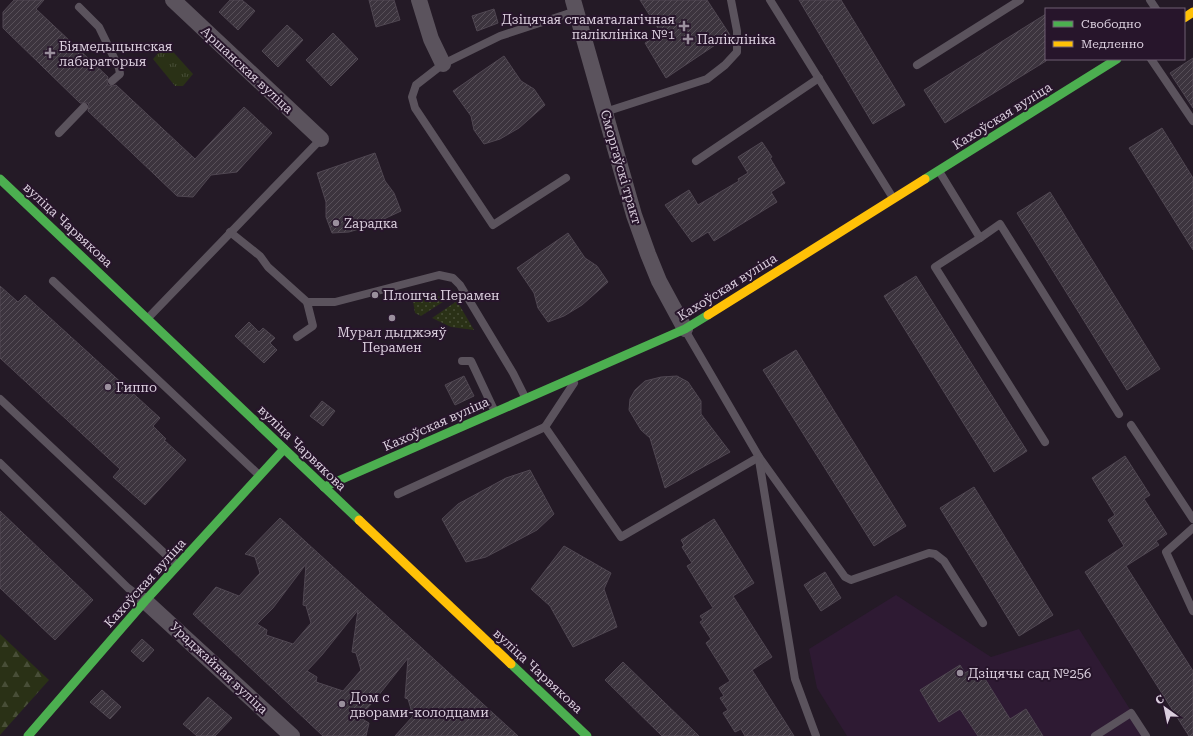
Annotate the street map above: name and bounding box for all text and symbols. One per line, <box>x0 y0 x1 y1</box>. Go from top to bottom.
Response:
legend <box>1045 8 1185 60</box>
place label: Дзіцячая стаматалагічная паліклініка №1 <box>501 12 675 42</box>
text: Свободно <box>1081 17 1141 31</box>
marker: Дзіцячая стаматалагічная паліклініка №1 <box>678 20 690 32</box>
street label: Аршанская вуліца <box>198 24 296 116</box>
place label: Паліклініка <box>697 32 775 47</box>
marker: Паліклініка <box>682 33 694 45</box>
text: Медленно <box>1081 37 1144 51</box>
place label: Біямедыцынская лабараторыя <box>59 39 173 69</box>
marker: Біямедыцынская лабараторыя <box>44 47 56 59</box>
street label: Кахоўская вуліца <box>950 79 1054 153</box>
street label: Сморгаўскі тракт <box>598 108 644 226</box>
street label: вуліца Чарвякова <box>20 180 116 270</box>
place label: Zарадка <box>344 216 398 231</box>
marker: Zарадка <box>331 218 341 228</box>
street label: Кахоўская вуліца <box>675 250 779 324</box>
place label: Плошча Перамен <box>383 288 500 303</box>
marker: Плошча Перамен <box>370 290 380 300</box>
marker: Мурал дыджэяў Перамен <box>387 313 397 323</box>
place label: Мурал дыджэяў Перамен <box>338 325 447 355</box>
place label: Гиппо <box>116 380 157 395</box>
marker: Гиппо <box>103 382 113 392</box>
street label: Кахоўская вуліца <box>381 394 491 454</box>
street label: вуліца Чарвякова <box>255 402 349 494</box>
street label: Кахоўская вуліца <box>101 536 189 630</box>
street label: Ураджайная вуліца <box>167 619 271 717</box>
street label: вуліца Чарвякова <box>490 626 586 716</box>
place label: Дзіцячы сад №256 <box>968 666 1091 681</box>
marker: Дзіцячы сад №256 <box>955 668 965 678</box>
north arrow <box>1145 688 1185 728</box>
place label: Дом с дворами-колодцами <box>350 690 489 720</box>
text: С <box>1153 692 1167 708</box>
marker: Дом с дворами-колодцами <box>337 699 347 709</box>

